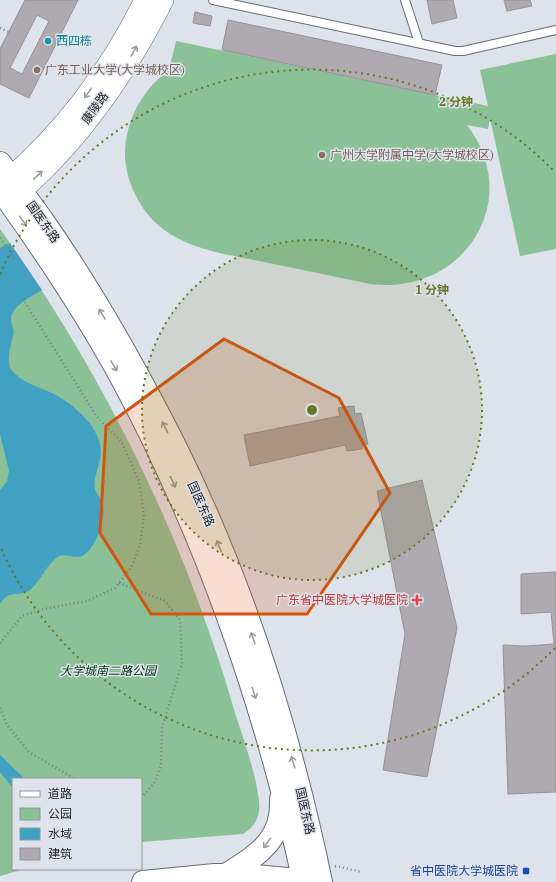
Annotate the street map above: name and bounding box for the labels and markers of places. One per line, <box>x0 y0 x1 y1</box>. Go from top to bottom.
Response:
place label: 西四栋 <box>56 33 92 48</box>
marker: 西四栋 <box>43 36 53 46</box>
place label: 广东工业大学(大学城校区) <box>45 62 185 77</box>
marker: 广东工业大学(大学城校区) <box>32 65 42 75</box>
place label: 广州大学附属中学(大学城校区) <box>330 147 494 162</box>
marker: 广州大学附属中学(大学城校区) <box>317 150 327 160</box>
centre of rings <box>305 403 319 417</box>
place label: 广东省中医院大学城医院 <box>276 592 408 607</box>
marker: 广东省中医院大学城医院 <box>411 594 423 606</box>
place label: 省中医院大学城医院 <box>410 863 518 878</box>
marker: 省中医院大学城医院 <box>521 866 531 876</box>

